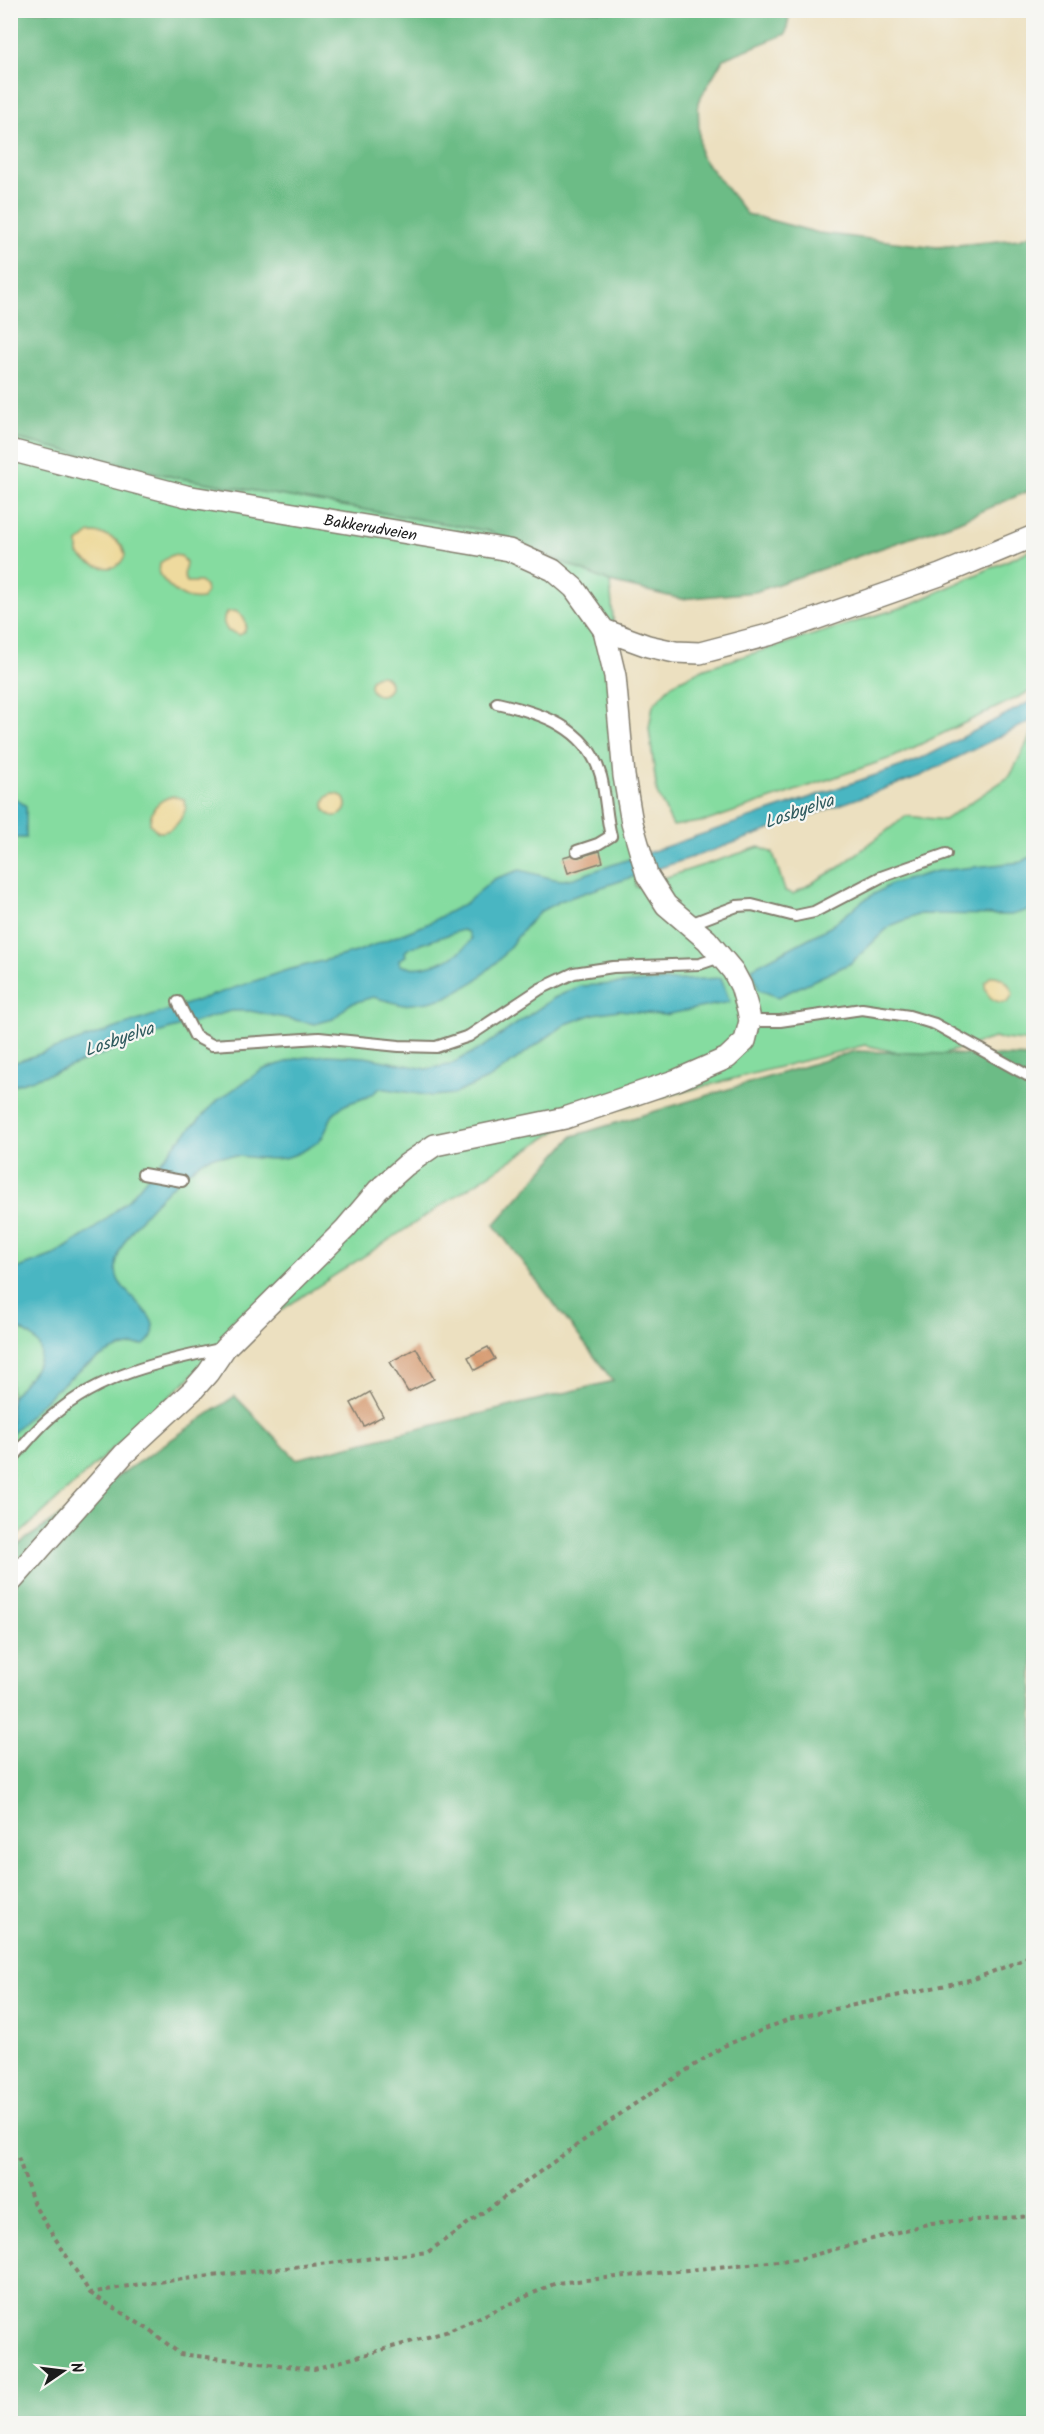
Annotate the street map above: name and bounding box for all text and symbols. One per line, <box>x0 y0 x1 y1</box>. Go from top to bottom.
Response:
street label: Bakkerudveien <box>322 508 419 548</box>
water label: Losbyelva <box>761 786 840 838</box>
water label: Losbyelva <box>81 1014 160 1066</box>
north arrow <box>33 2341 93 2401</box>
text: N <box>63 2360 89 2376</box>

